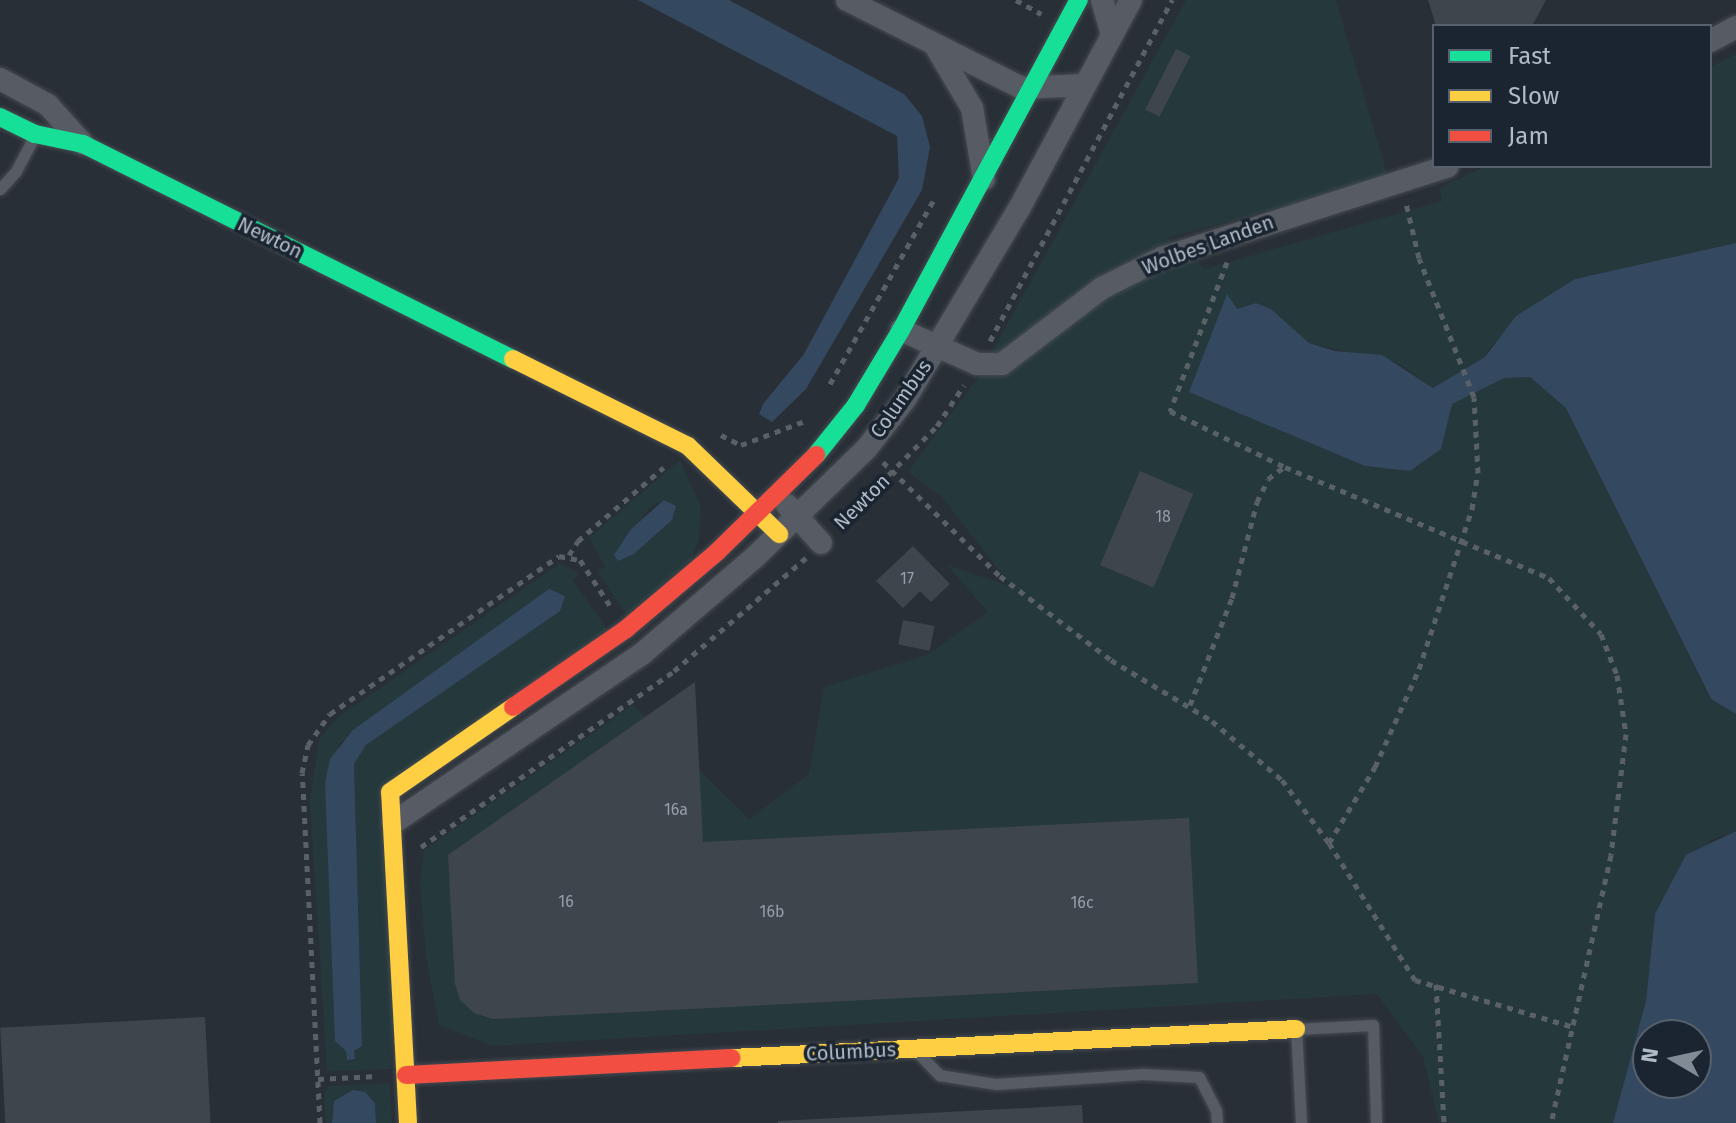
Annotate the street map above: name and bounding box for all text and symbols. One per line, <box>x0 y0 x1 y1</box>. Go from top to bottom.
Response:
legend <box>1432 24 1712 168</box>
text: Fast <box>1508 42 1551 70</box>
text: Slow <box>1508 82 1559 110</box>
text: Jam <box>1508 122 1549 150</box>
street label: Wolbes Landen <box>1139 210 1277 280</box>
street label: Newton <box>234 212 306 264</box>
street label: Columbus <box>865 355 937 443</box>
street label: Newton <box>829 469 895 535</box>
house number: 18 <box>1155 507 1171 527</box>
house number: 17 <box>900 569 914 589</box>
house number: 16a <box>664 800 688 820</box>
house number: 16 <box>558 892 574 912</box>
house number: 16c <box>1070 893 1094 913</box>
house number: 16b <box>760 902 784 922</box>
north arrow <box>1632 1019 1712 1099</box>
street label: Columbus <box>805 1038 897 1066</box>
text: N <box>1635 1046 1664 1065</box>

